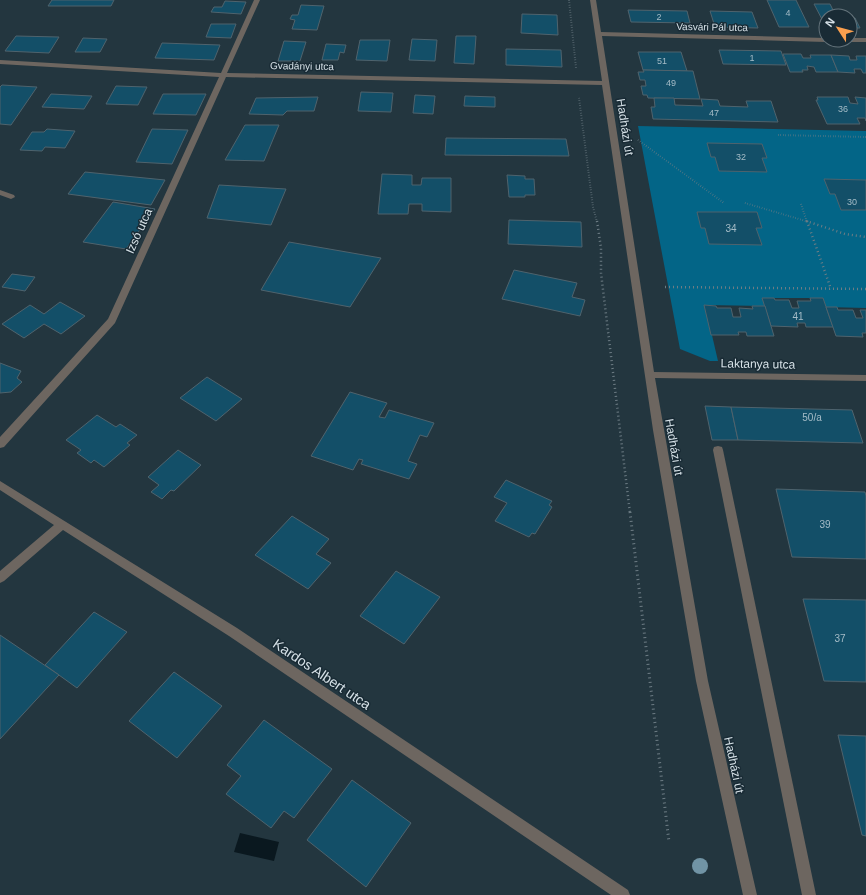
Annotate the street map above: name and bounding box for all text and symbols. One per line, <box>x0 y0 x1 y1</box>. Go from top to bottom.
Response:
house number: 4 <box>785 8 791 18</box>
north arrow <box>818 8 858 48</box>
house number: 2 <box>656 12 662 22</box>
text: N <box>823 15 837 29</box>
street label: Vasvári Pál utca <box>676 21 748 33</box>
house number: 1 <box>749 53 755 63</box>
house number: 51 <box>657 56 667 66</box>
street label: Gvadányi utca <box>270 60 334 72</box>
house number: 49 <box>666 78 676 88</box>
street label: Hadházi út <box>614 98 637 157</box>
house number: 36 <box>838 104 848 114</box>
house number: 47 <box>709 108 719 118</box>
house number: 32 <box>736 152 746 162</box>
house number: 30 <box>847 197 857 207</box>
street label: Izsó utca <box>123 206 155 256</box>
house number: 34 <box>725 223 737 234</box>
house number: 41 <box>792 311 804 322</box>
street label: Laktanya utca <box>721 356 796 372</box>
house number: 50/a <box>802 412 822 423</box>
street label: Hadházi út <box>662 418 686 477</box>
house number: 39 <box>819 519 831 530</box>
house number: 37 <box>834 633 846 644</box>
street label: Kardos Albert utca <box>270 635 374 713</box>
street label: Hadházi út <box>721 735 747 795</box>

